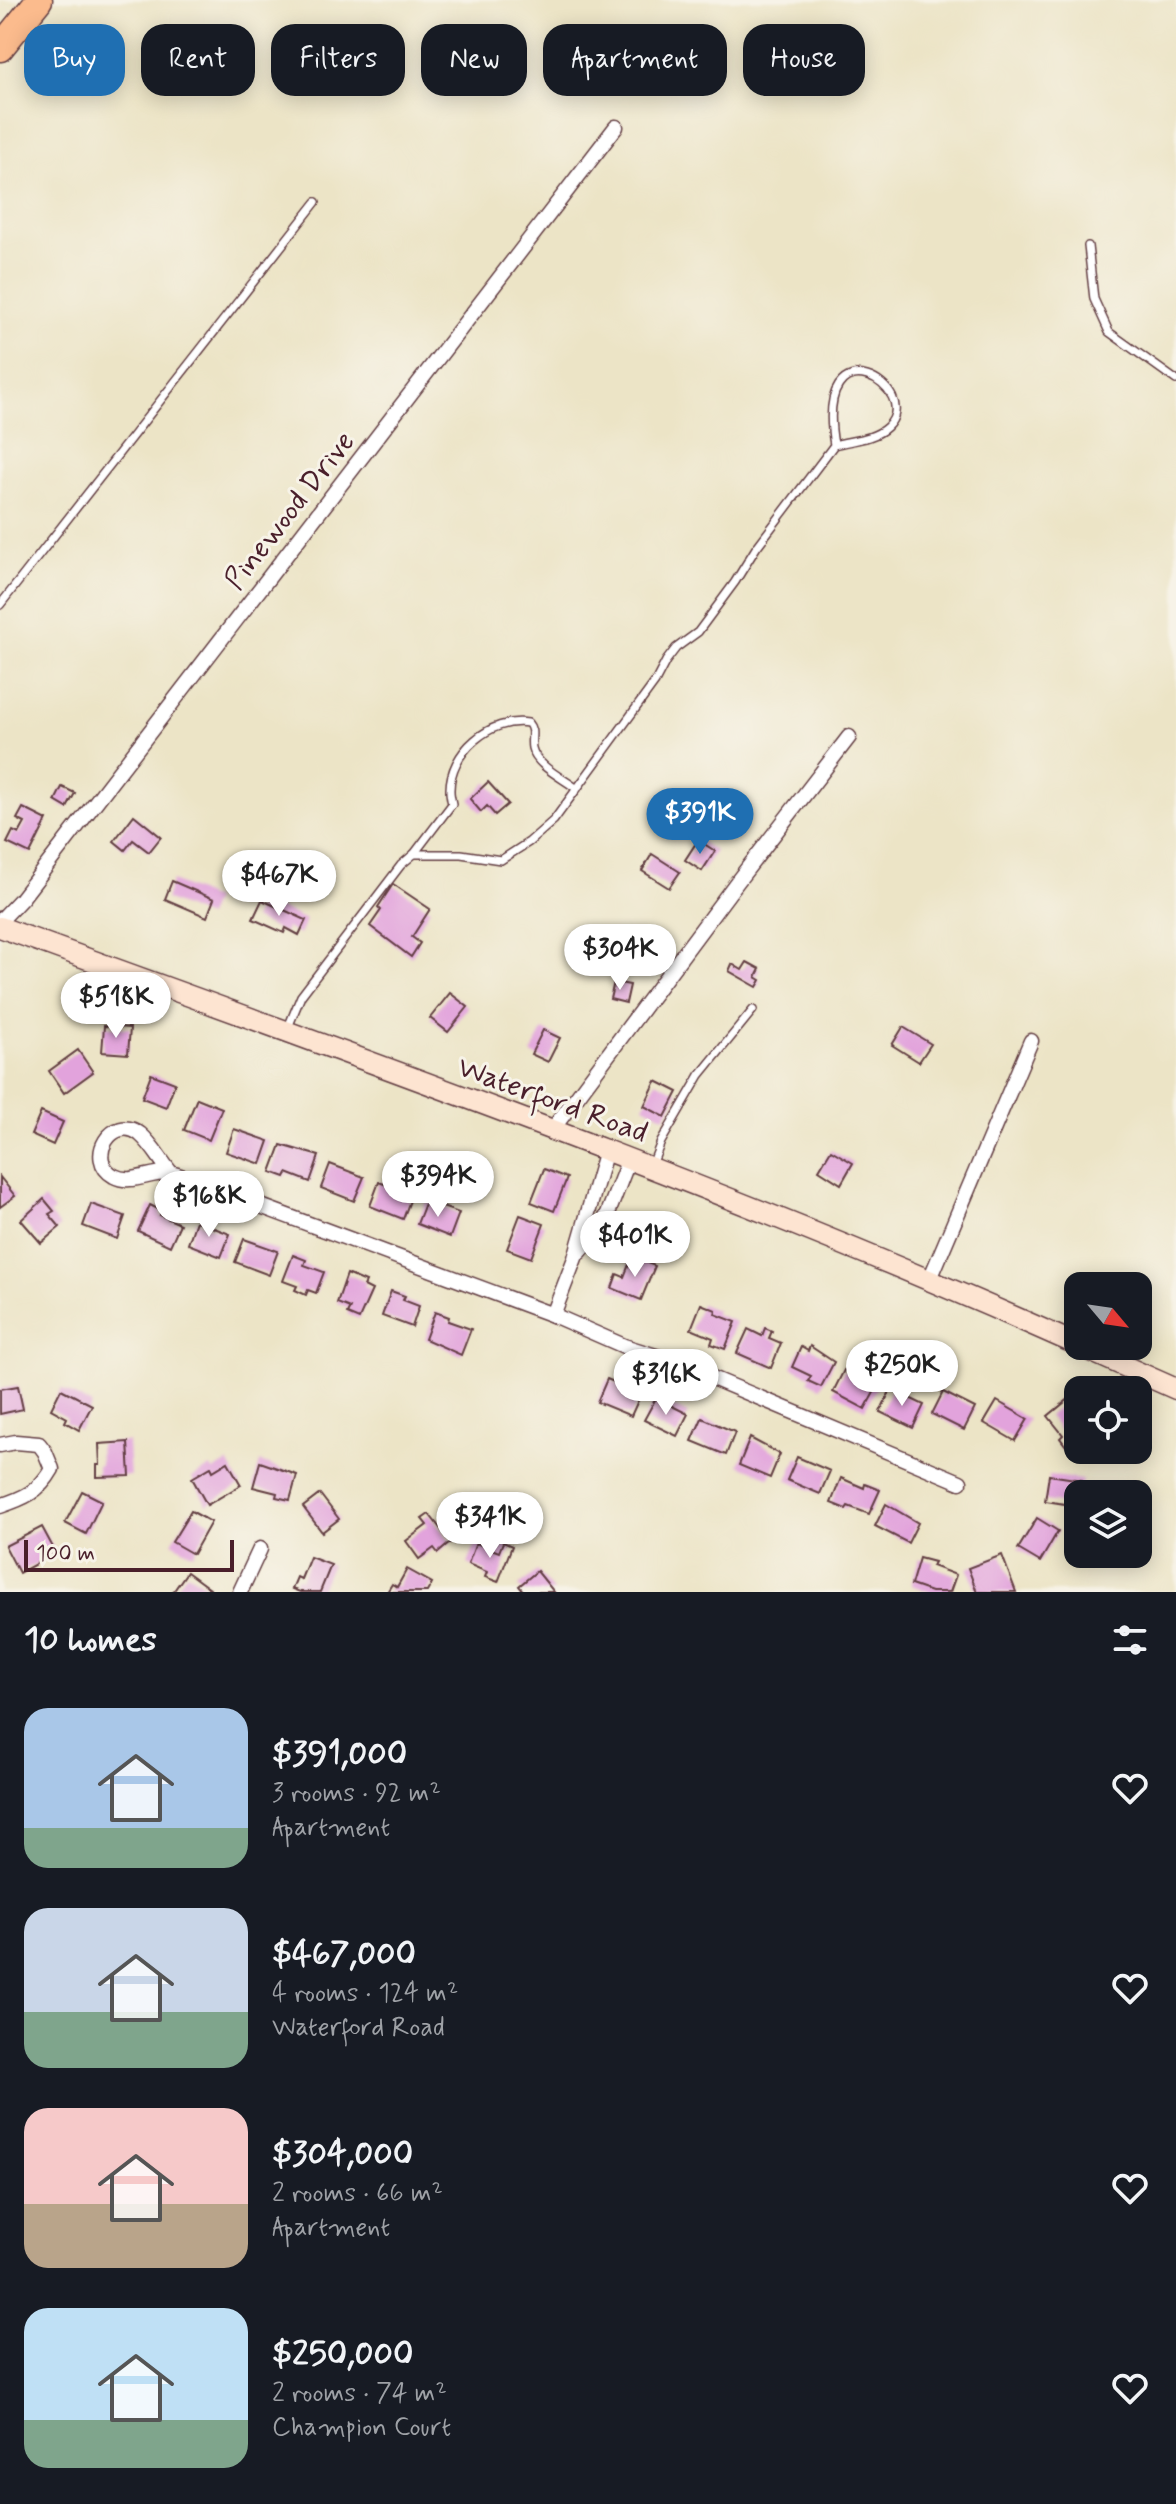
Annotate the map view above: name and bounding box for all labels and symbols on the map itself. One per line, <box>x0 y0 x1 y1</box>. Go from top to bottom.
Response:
street label: Pinewood Drive <box>216 424 364 598</box>
pin: $391K <box>644 788 756 856</box>
pin: $467K <box>223 850 335 918</box>
pin: $304K <box>564 924 676 992</box>
pin: $518K <box>60 972 172 1040</box>
street label: Waterford Road <box>451 1048 653 1155</box>
pin: $394K <box>382 1151 494 1219</box>
pin: $168K <box>153 1171 265 1239</box>
pin: $401K <box>579 1211 691 1279</box>
north arrow <box>1064 1272 1152 1360</box>
pin: $250K <box>846 1340 958 1408</box>
pin: $316K <box>610 1349 722 1417</box>
pin: $341K <box>434 1492 546 1560</box>
scale bar <box>24 1536 234 1572</box>

